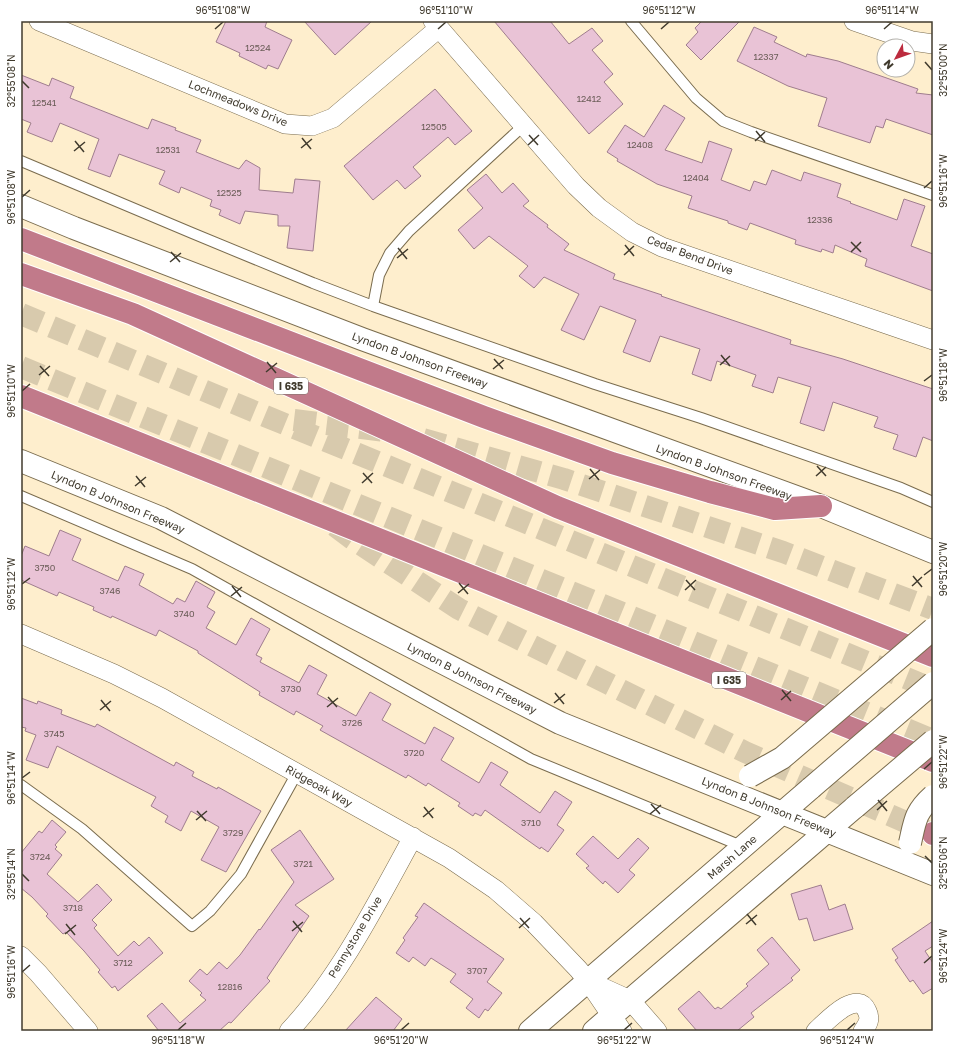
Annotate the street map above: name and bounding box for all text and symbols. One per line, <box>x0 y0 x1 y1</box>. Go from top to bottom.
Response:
text: 96°51'08"W <box>196 4 251 16</box>
text: 96°51'10"W <box>419 4 473 16</box>
text: 96°51'12"W <box>642 4 696 16</box>
text: 96°51'14"W <box>865 4 919 16</box>
north arrow <box>876 38 916 78</box>
house number: 12524 <box>245 42 271 53</box>
text: 32°55'00"N <box>937 43 949 97</box>
house number: 12337 <box>754 51 779 62</box>
text: 32°55'08"N <box>5 54 17 108</box>
text: N <box>880 57 896 72</box>
street label: Lochmeadows Drive <box>187 77 290 128</box>
house number: 12412 <box>577 93 601 104</box>
house number: 12541 <box>32 97 57 108</box>
house number: 12505 <box>421 121 447 132</box>
house number: 12408 <box>627 139 653 150</box>
house number: 12531 <box>156 144 181 155</box>
text: 96°51'16"W <box>937 154 949 208</box>
text: 96°51'08"W <box>5 169 17 224</box>
house number: 12404 <box>683 172 710 183</box>
house number: 12525 <box>216 187 242 198</box>
house number: 12336 <box>807 214 833 225</box>
street label: Cedar Bend Drive <box>645 232 735 277</box>
street label: Lyndon B Johnson Freeway <box>350 329 490 390</box>
text: 96°51'18"W <box>937 348 949 402</box>
text: 96°51'10"W <box>5 364 17 418</box>
road number: I 635 <box>274 378 308 394</box>
street label: Lyndon B Johnson Freeway <box>654 441 794 502</box>
street label: Lyndon B Johnson Freeway <box>50 467 187 536</box>
text: 96°51'20"W <box>937 541 949 596</box>
text: 96°51'12"W <box>5 557 17 611</box>
house number: 3750 <box>35 562 56 573</box>
house number: 3746 <box>100 585 120 596</box>
house number: 3740 <box>173 608 195 619</box>
street label: Lyndon B Johnson Freeway <box>405 639 539 716</box>
road number: I 635 <box>712 672 746 688</box>
house number: 3730 <box>281 683 302 694</box>
house number: 3726 <box>342 717 362 728</box>
house number: 3745 <box>44 728 64 739</box>
text: 96°51'22"W <box>937 735 949 789</box>
house number: 3720 <box>404 747 425 758</box>
text: 96°51'14"W <box>5 751 17 805</box>
street label: Ridgeoak Way <box>284 762 355 809</box>
street label: Lyndon B Johnson Freeway <box>700 774 838 839</box>
house number: 3710 <box>521 817 541 828</box>
house number: 3729 <box>223 827 243 838</box>
street label: Marsh Lane <box>704 832 759 882</box>
text: 32°55'06"N <box>937 836 949 890</box>
text: 32°55'14"N <box>5 848 17 900</box>
house number: 3724 <box>30 851 51 862</box>
house number: 3721 <box>293 858 313 869</box>
street label: Pennystone Drive <box>325 894 384 980</box>
house number: 3718 <box>63 902 83 913</box>
text: 96°51'24"W <box>937 928 949 983</box>
text: 96°51'16"W <box>5 945 17 999</box>
house number: 3712 <box>113 957 133 968</box>
house number: 3707 <box>467 965 487 976</box>
house number: 12816 <box>218 981 242 992</box>
text: 96°51'18"W <box>151 1034 205 1046</box>
text: 96°51'20"W <box>374 1034 429 1046</box>
text: 96°51'22"W <box>597 1034 651 1046</box>
text: 96°51'24"W <box>820 1034 875 1046</box>

